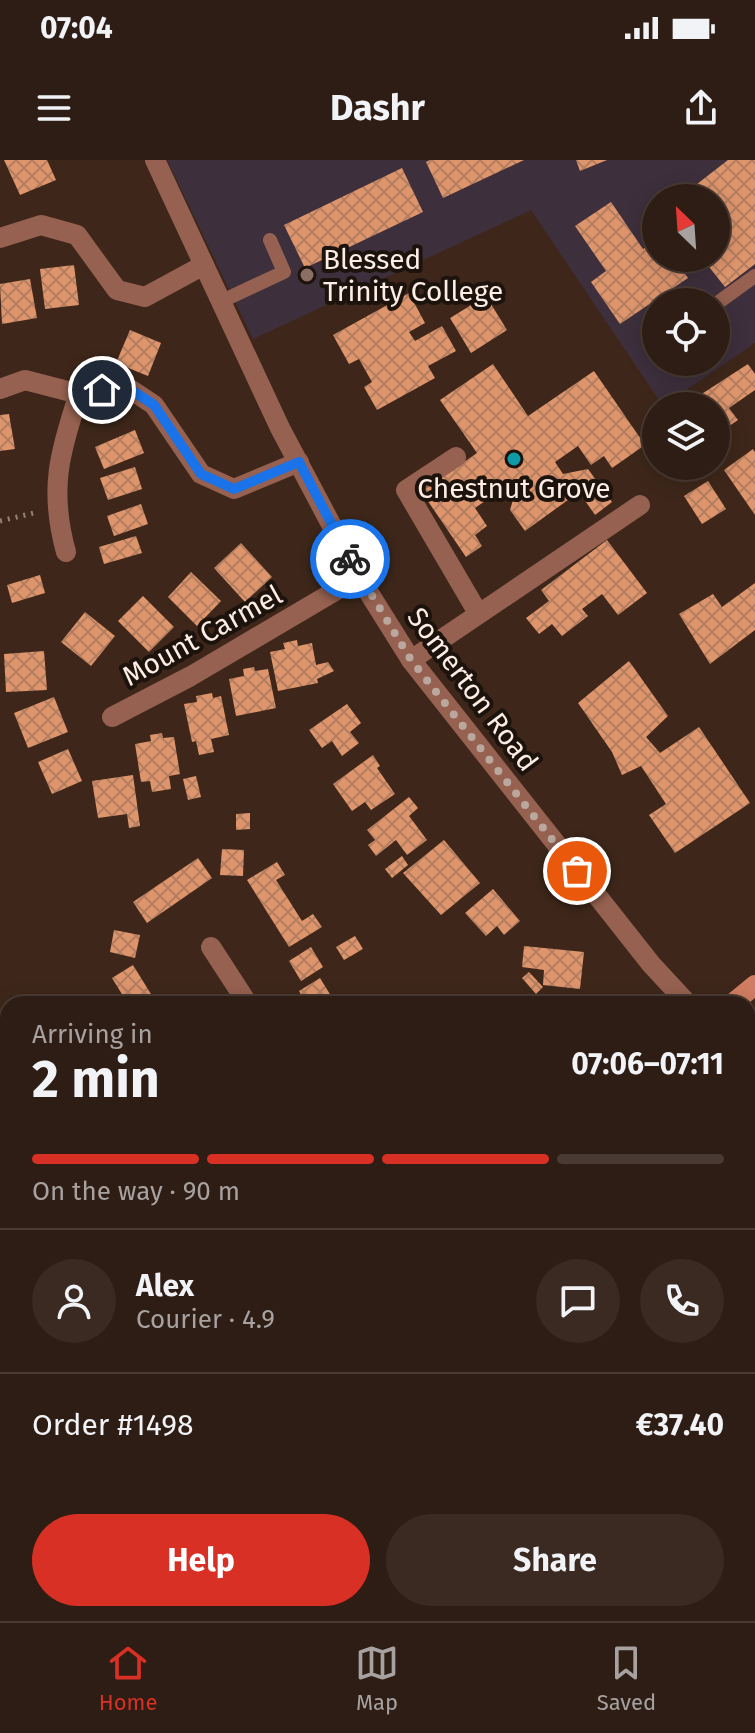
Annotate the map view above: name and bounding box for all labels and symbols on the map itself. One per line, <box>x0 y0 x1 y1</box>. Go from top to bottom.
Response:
north arrow <box>642 184 730 272</box>
place label: Blessed Trinity College <box>323 243 503 308</box>
marker: Blessed Trinity College <box>298 266 316 284</box>
pin <box>68 356 136 424</box>
marker: Chestnut Grove <box>505 450 523 468</box>
place label: Chestnut Grove <box>417 472 611 505</box>
courier <box>310 519 390 599</box>
street label: Mount Carmel <box>117 578 288 693</box>
street label: Somerton Road <box>400 601 545 778</box>
pin <box>543 837 611 905</box>

